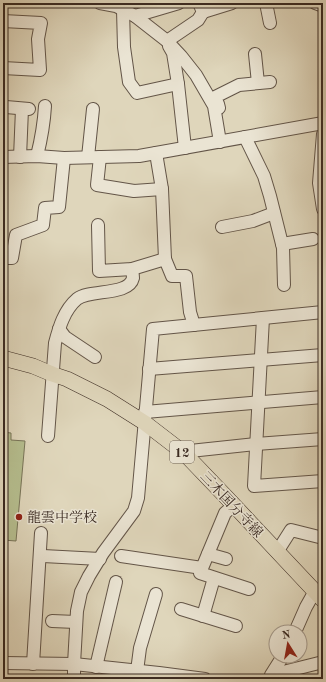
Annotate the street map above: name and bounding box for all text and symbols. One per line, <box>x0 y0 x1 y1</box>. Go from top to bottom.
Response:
road number: 12 <box>170 441 194 463</box>
street label: 三木国分寺線 <box>198 469 266 540</box>
place label: 龍雲中学校 <box>27 510 97 525</box>
marker: 龍雲中学校 <box>14 512 24 522</box>
north arrow <box>268 624 308 664</box>
text: N <box>281 629 292 642</box>

